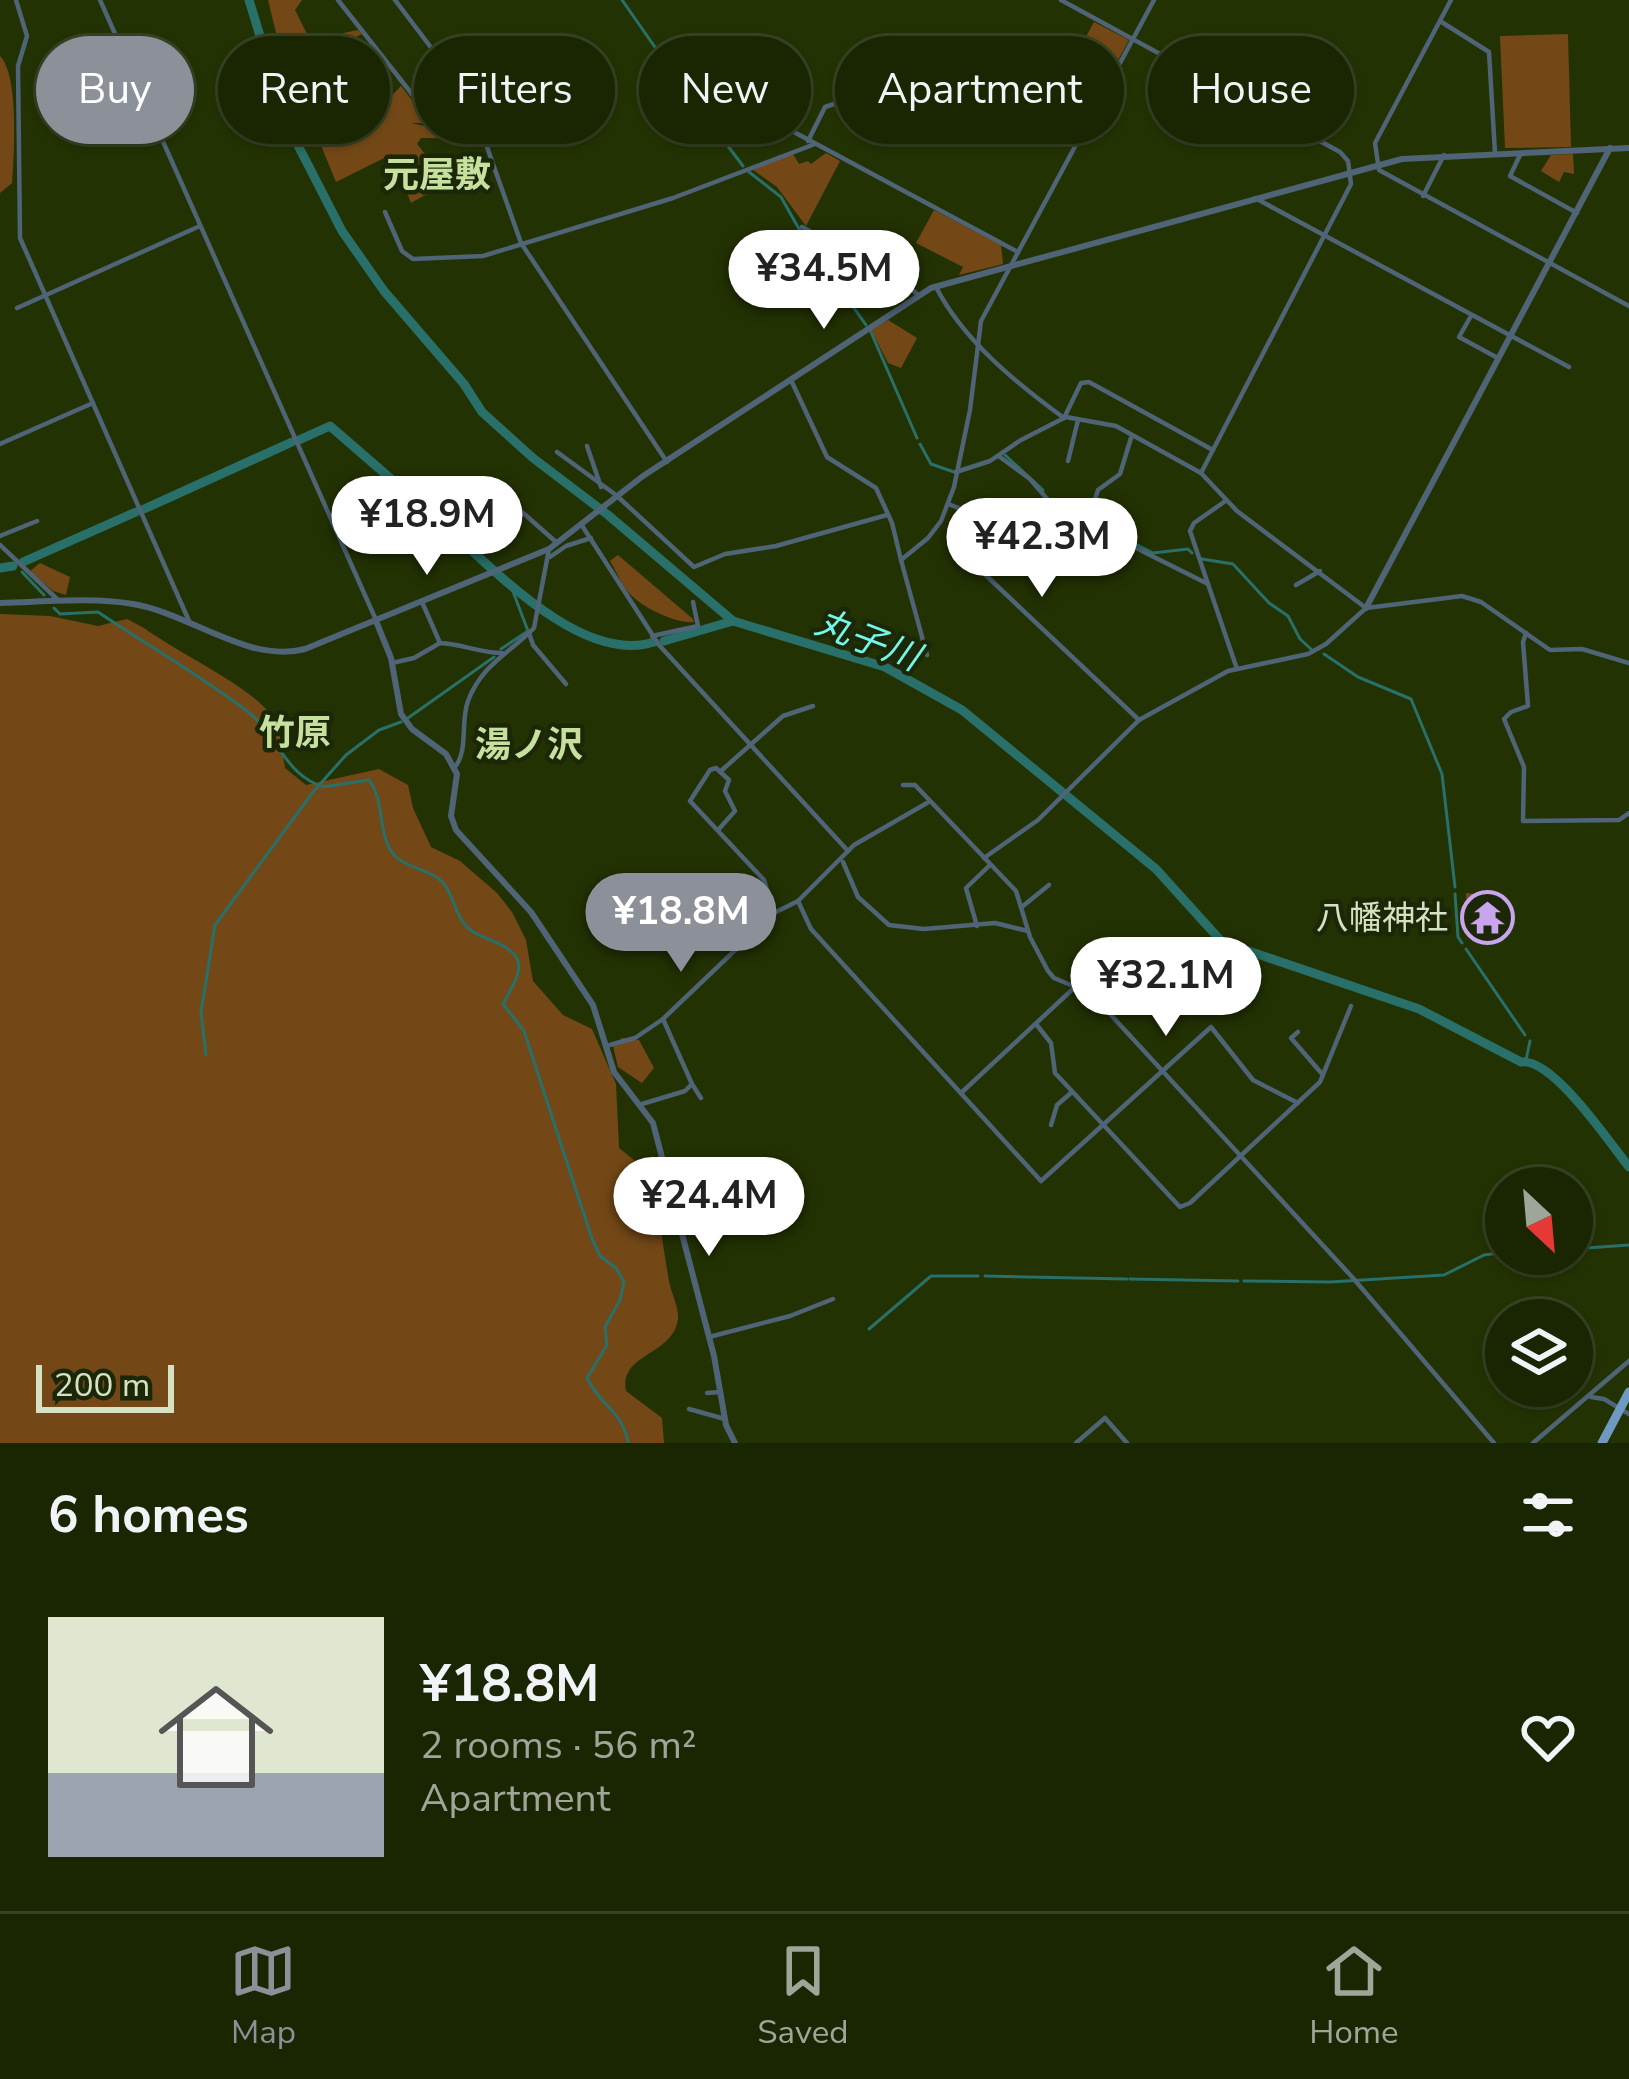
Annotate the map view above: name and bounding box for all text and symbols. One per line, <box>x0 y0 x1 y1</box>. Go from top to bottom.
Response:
chip: Buy <box>36 36 194 144</box>
chip: Rent <box>218 36 390 144</box>
chip: Filters <box>414 36 615 144</box>
chip: New <box>639 36 811 144</box>
chip: Apartment <box>835 36 1124 144</box>
chip: House <box>1148 36 1354 144</box>
district label: 元屋敷 <box>383 151 491 200</box>
pin: ¥34.5M <box>726 230 922 332</box>
text: ¥34.5M <box>755 242 893 295</box>
pin: ¥18.9M <box>329 476 525 578</box>
text: ¥18.9M <box>358 488 496 541</box>
pin: ¥42.3M <box>944 498 1140 600</box>
text: ¥42.3M <box>973 510 1111 563</box>
water label: 丸子川 <box>808 598 930 684</box>
district label: 竹原 <box>259 709 331 758</box>
district label: 湯ノ沢 <box>475 721 583 770</box>
pin: ¥18.8M <box>583 873 779 975</box>
text: ¥18.8M <box>612 885 750 938</box>
temple icon: 八幡神社 <box>1459 889 1515 945</box>
place label: 八幡神社 <box>1316 896 1448 941</box>
pin: ¥32.1M <box>1068 937 1264 1039</box>
text: ¥32.1M <box>1097 949 1235 1002</box>
pin: ¥24.4M <box>611 1157 807 1259</box>
north arrow <box>1485 1167 1593 1275</box>
map controls <box>1485 1167 1593 1407</box>
text: ¥24.4M <box>640 1169 778 1222</box>
button: layers <box>1485 1299 1593 1407</box>
scale bar <box>36 1359 174 1412</box>
text: 200 m <box>54 1363 150 1408</box>
text: 6 homes <box>48 1480 249 1550</box>
icon: filters <box>1515 1482 1581 1548</box>
text: ¥18.8M <box>420 1649 599 1719</box>
icon: home <box>144 1665 288 1809</box>
icon: heart <box>1515 1704 1581 1770</box>
text: 2 rooms · 56 m² <box>420 1719 697 1772</box>
text: Apartment <box>420 1772 610 1825</box>
tab: Map <box>230 1938 296 2055</box>
tab: Saved <box>757 1938 848 2055</box>
tab: Home <box>1309 1938 1399 2055</box>

